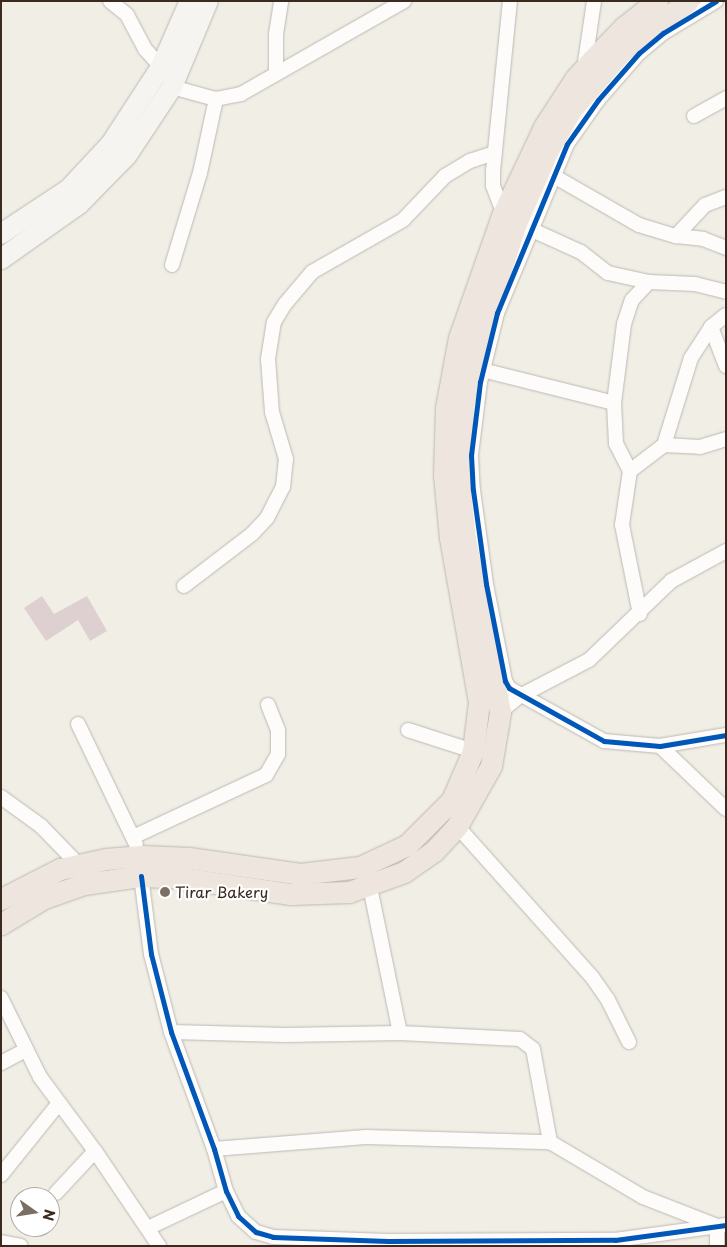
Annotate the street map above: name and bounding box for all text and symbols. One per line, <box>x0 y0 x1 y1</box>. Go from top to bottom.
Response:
place label: Tirar Bakery <box>175 883 269 901</box>
marker: Tirar Bakery <box>159 886 171 898</box>
north arrow <box>10 1187 60 1237</box>
text: N <box>38 1207 61 1223</box>

